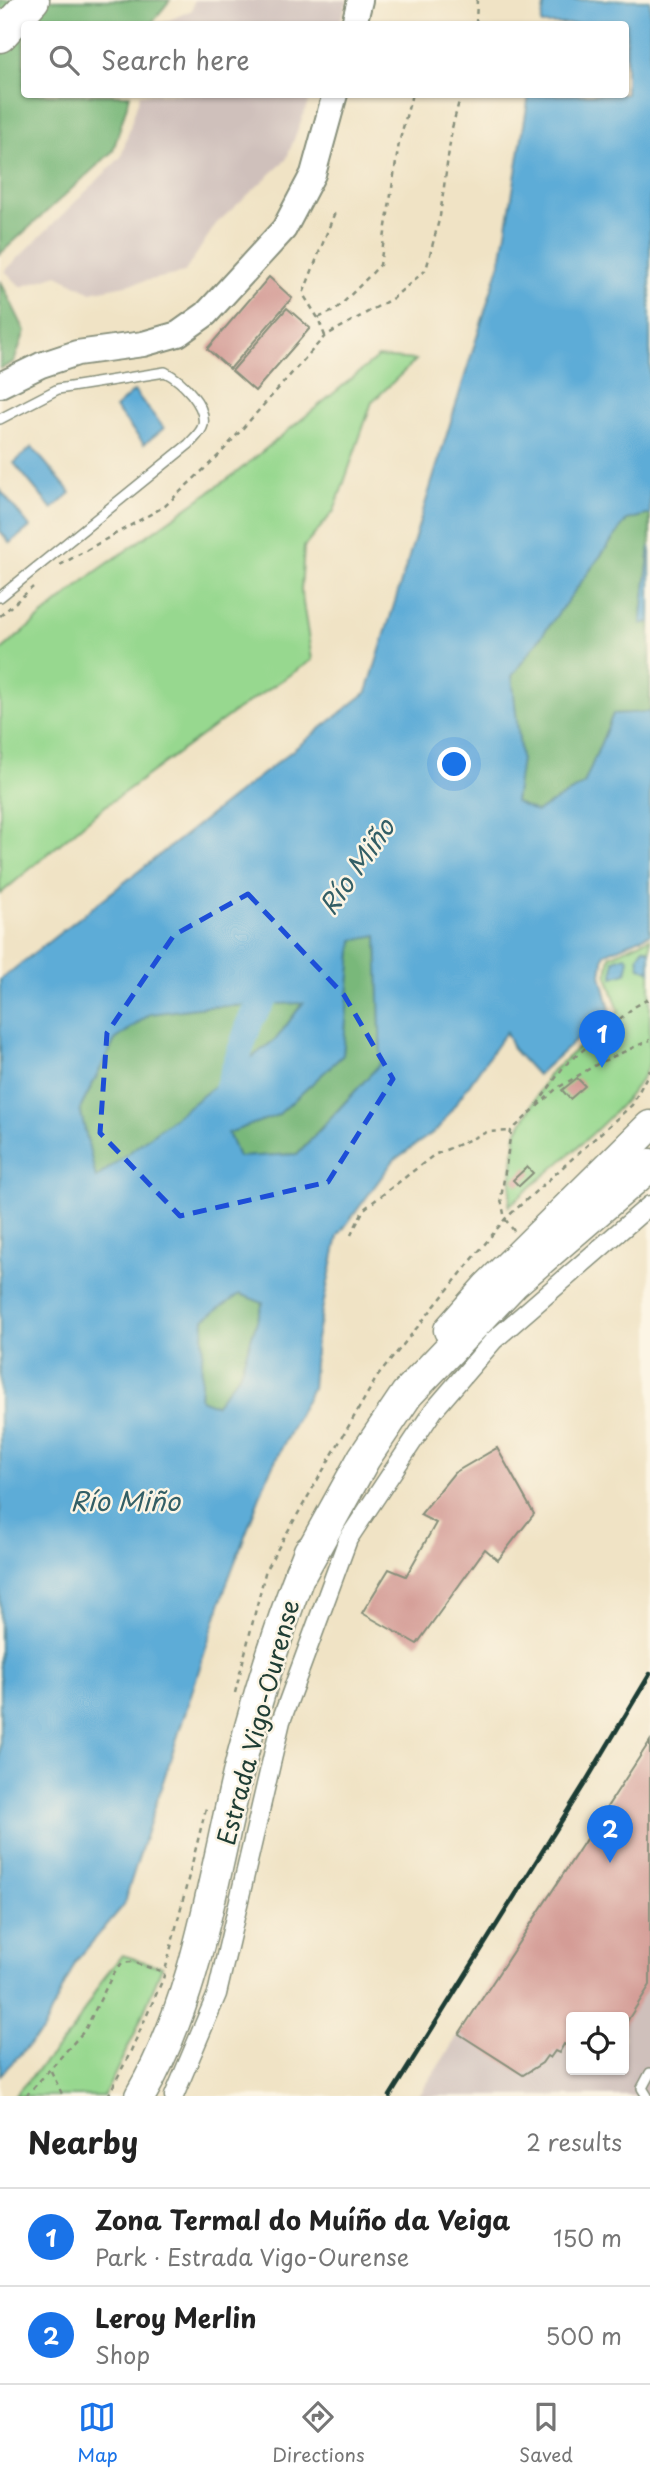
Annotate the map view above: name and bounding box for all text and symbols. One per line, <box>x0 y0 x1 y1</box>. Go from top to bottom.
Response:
search box <box>21 21 629 98</box>
text: Search here <box>101 40 250 79</box>
icon: search <box>45 41 83 79</box>
your location <box>437 747 471 781</box>
water label: Río Miño <box>309 809 404 922</box>
pin: 1 <box>579 1010 625 1068</box>
water label: Río Miño <box>70 1481 181 1520</box>
street label: Estrada Vigo-Ourense <box>207 1595 307 1849</box>
pin: 2 <box>587 1805 633 1863</box>
map controls <box>566 2012 629 2075</box>
button: locate <box>566 2012 629 2075</box>
text: Nearby <box>28 2119 138 2164</box>
text: 2 results <box>526 2124 622 2159</box>
text: Zona Termal do Muíño da Veiga <box>95 2200 510 2239</box>
text: 1 <box>46 2220 57 2255</box>
text: 150 m <box>553 2220 622 2255</box>
text: Park · Estrada Vigo-Ourense <box>95 2239 409 2274</box>
text: Leroy Merlin <box>95 2298 256 2337</box>
text: 2 <box>43 2318 59 2353</box>
text: 500 m <box>545 2318 622 2353</box>
text: Shop <box>95 2337 150 2372</box>
tab: Map <box>77 2398 118 2468</box>
tab: Directions <box>272 2398 365 2468</box>
tab: Saved <box>519 2398 573 2468</box>

